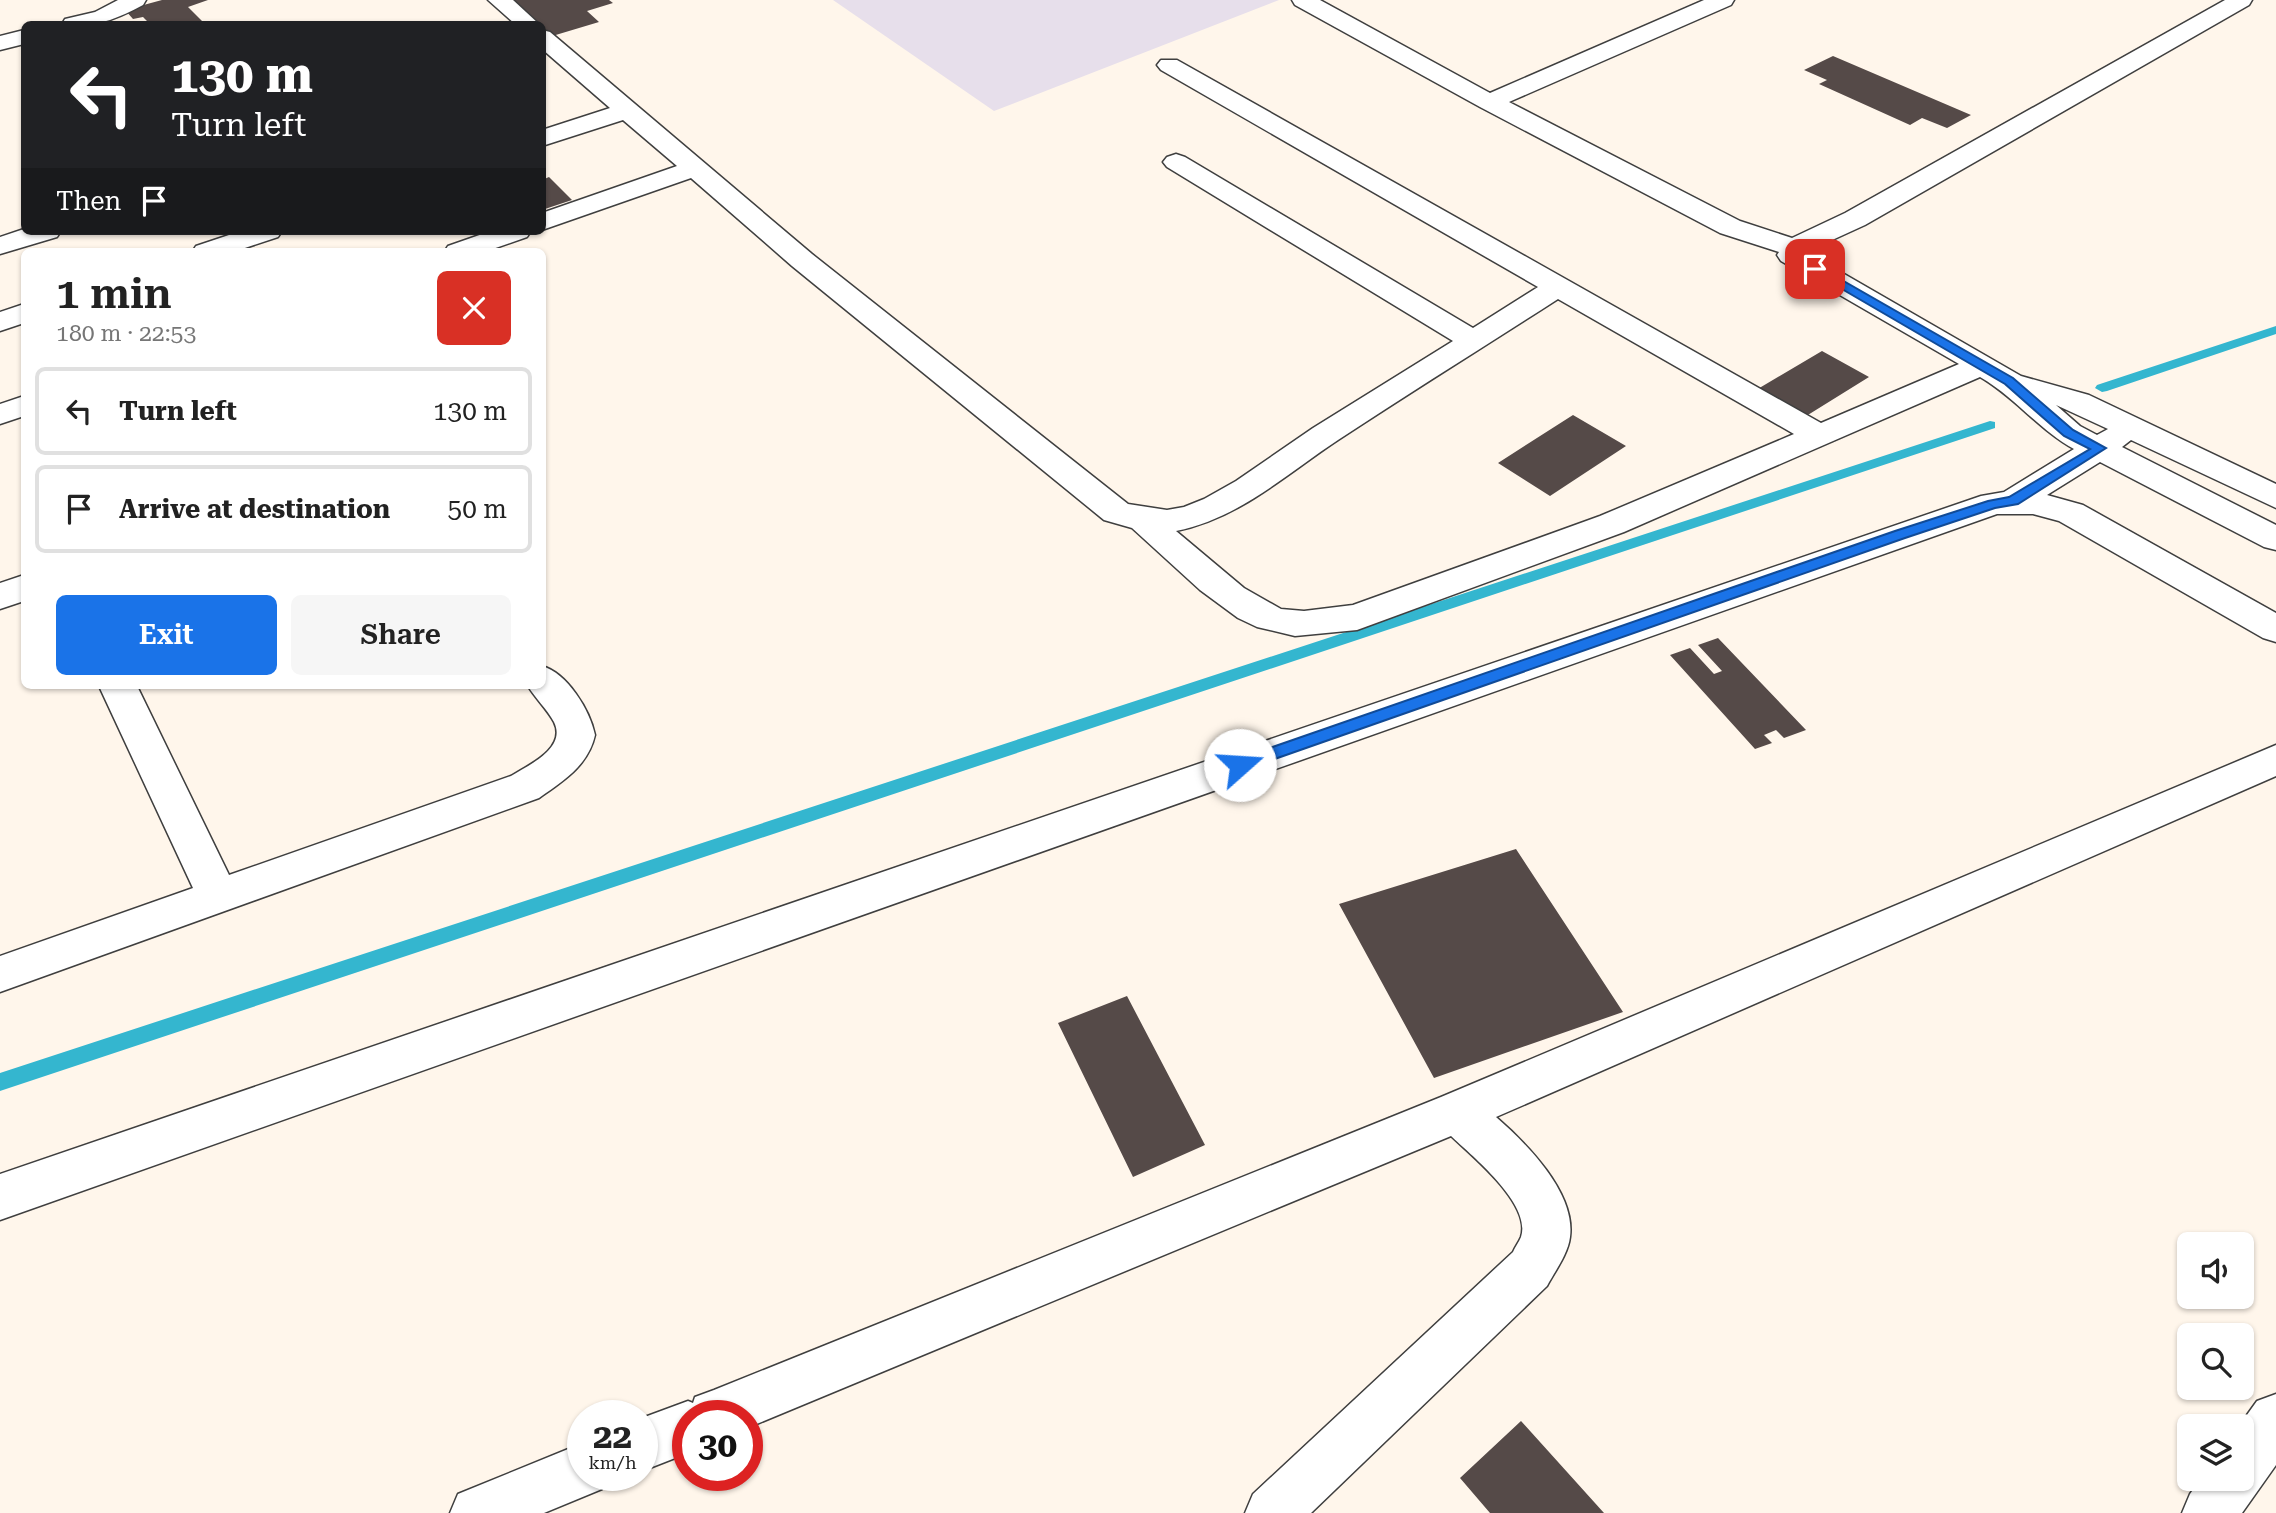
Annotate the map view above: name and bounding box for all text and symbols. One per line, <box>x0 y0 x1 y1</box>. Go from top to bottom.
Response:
text: 130 m <box>171 47 313 104</box>
icon: left <box>56 49 147 140</box>
text: Turn left <box>171 106 306 144</box>
icon: arrive <box>135 182 173 220</box>
text: Then <box>56 186 121 216</box>
pin <box>1785 239 1845 299</box>
icon: arrive <box>1796 250 1834 288</box>
text: 1 min <box>56 269 172 318</box>
button: close <box>437 271 511 345</box>
text: 180 m · 22:53 <box>56 320 196 347</box>
icon: left <box>60 392 98 430</box>
text: Turn left <box>119 396 237 426</box>
text: 130 m <box>433 396 507 426</box>
icon: arrive <box>60 490 98 528</box>
text: Arrive at destination <box>119 494 390 524</box>
text: 50 m <box>448 494 507 524</box>
button: Exit <box>56 595 277 675</box>
button: Share <box>291 595 511 675</box>
position arrow <box>1203 728 1277 802</box>
map controls <box>2177 1232 2254 1491</box>
button: sound <box>2177 1232 2254 1309</box>
button: search <box>2177 1323 2254 1400</box>
speed limit sign: 30 <box>672 1400 763 1491</box>
button: layers <box>2177 1414 2254 1491</box>
text: 22 <box>593 1416 632 1457</box>
text: km/h <box>588 1452 637 1473</box>

